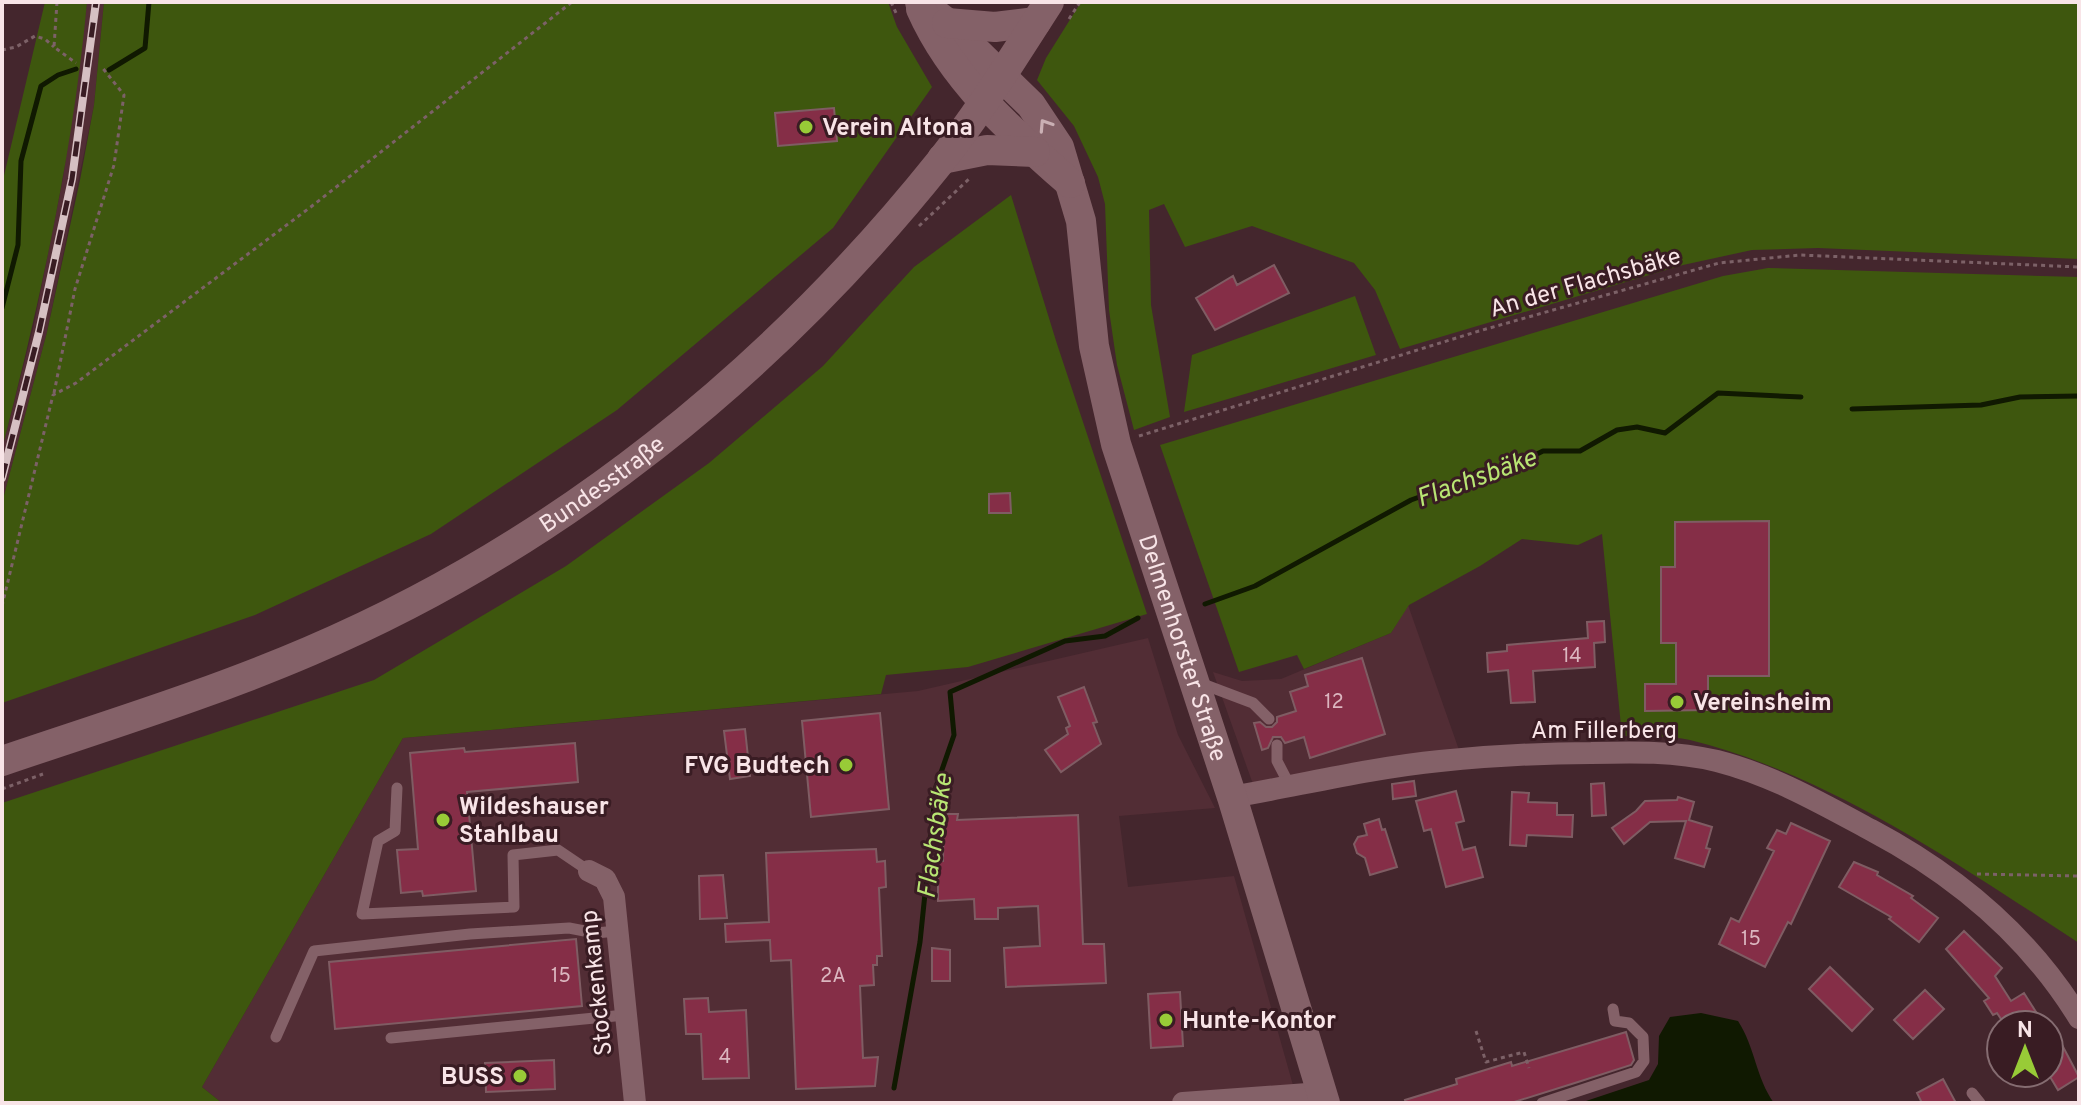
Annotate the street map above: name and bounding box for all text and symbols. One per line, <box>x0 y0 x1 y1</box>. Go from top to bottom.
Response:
place label: Verein Altona <box>822 114 973 144</box>
marker: Verein Altona <box>797 118 815 136</box>
one-way arrow <box>1040 119 1055 133</box>
street label: An der Flachsbäke <box>1486 242 1685 326</box>
street label: Bundesstraße <box>534 430 672 541</box>
water label: Flachsbäke <box>1412 442 1542 516</box>
street label: Delmenhorster Straße <box>1130 531 1232 766</box>
house number: 14 <box>1562 644 1582 670</box>
place label: Vereinsheim <box>1693 689 1832 719</box>
house number: 12 <box>1324 690 1344 716</box>
marker: Vereinsheim <box>1668 693 1686 711</box>
street label: Am Fillerberg <box>1531 717 1677 747</box>
place label: FVG Budtech <box>684 752 830 782</box>
marker: FVG Budtech <box>837 756 855 774</box>
water label: Flachsbäke <box>911 771 962 901</box>
place label: Wildeshauser Stahlbau <box>459 793 609 851</box>
marker: Wildeshauser Stahlbau <box>434 811 452 829</box>
street label: Stockenkamp <box>575 908 621 1057</box>
house number: 15 <box>1741 927 1761 953</box>
house number: 15 <box>551 964 571 990</box>
house number: 2A <box>820 964 846 990</box>
place label: Hunte-Kontor <box>1182 1007 1336 1037</box>
north arrow <box>1985 1009 2065 1089</box>
marker: Hunte-Kontor <box>1157 1011 1175 1029</box>
text: N <box>2017 1018 2033 1045</box>
house number: 4 <box>719 1045 731 1071</box>
place label: BUSS <box>441 1063 504 1093</box>
marker: BUSS <box>511 1067 529 1085</box>

